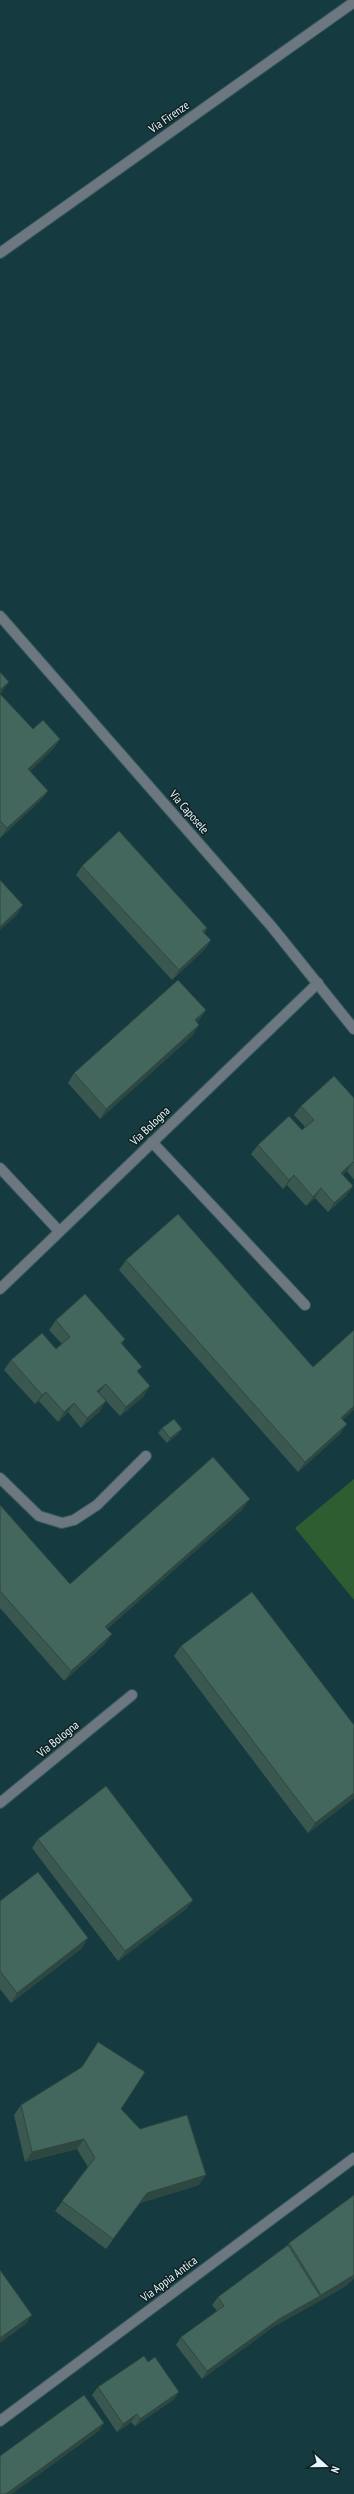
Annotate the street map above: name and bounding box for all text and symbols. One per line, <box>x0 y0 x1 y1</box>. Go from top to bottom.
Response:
street label: Via Firenze <box>145 97 192 136</box>
street label: Via Caposele <box>166 786 212 837</box>
street label: Via Bologna <box>126 1103 173 1149</box>
street label: Via Bologna <box>33 1717 82 1761</box>
street label: Via Appia Antica <box>137 2252 200 2305</box>
north arrow <box>306 2446 346 2486</box>
text: N <box>328 2464 343 2475</box>

